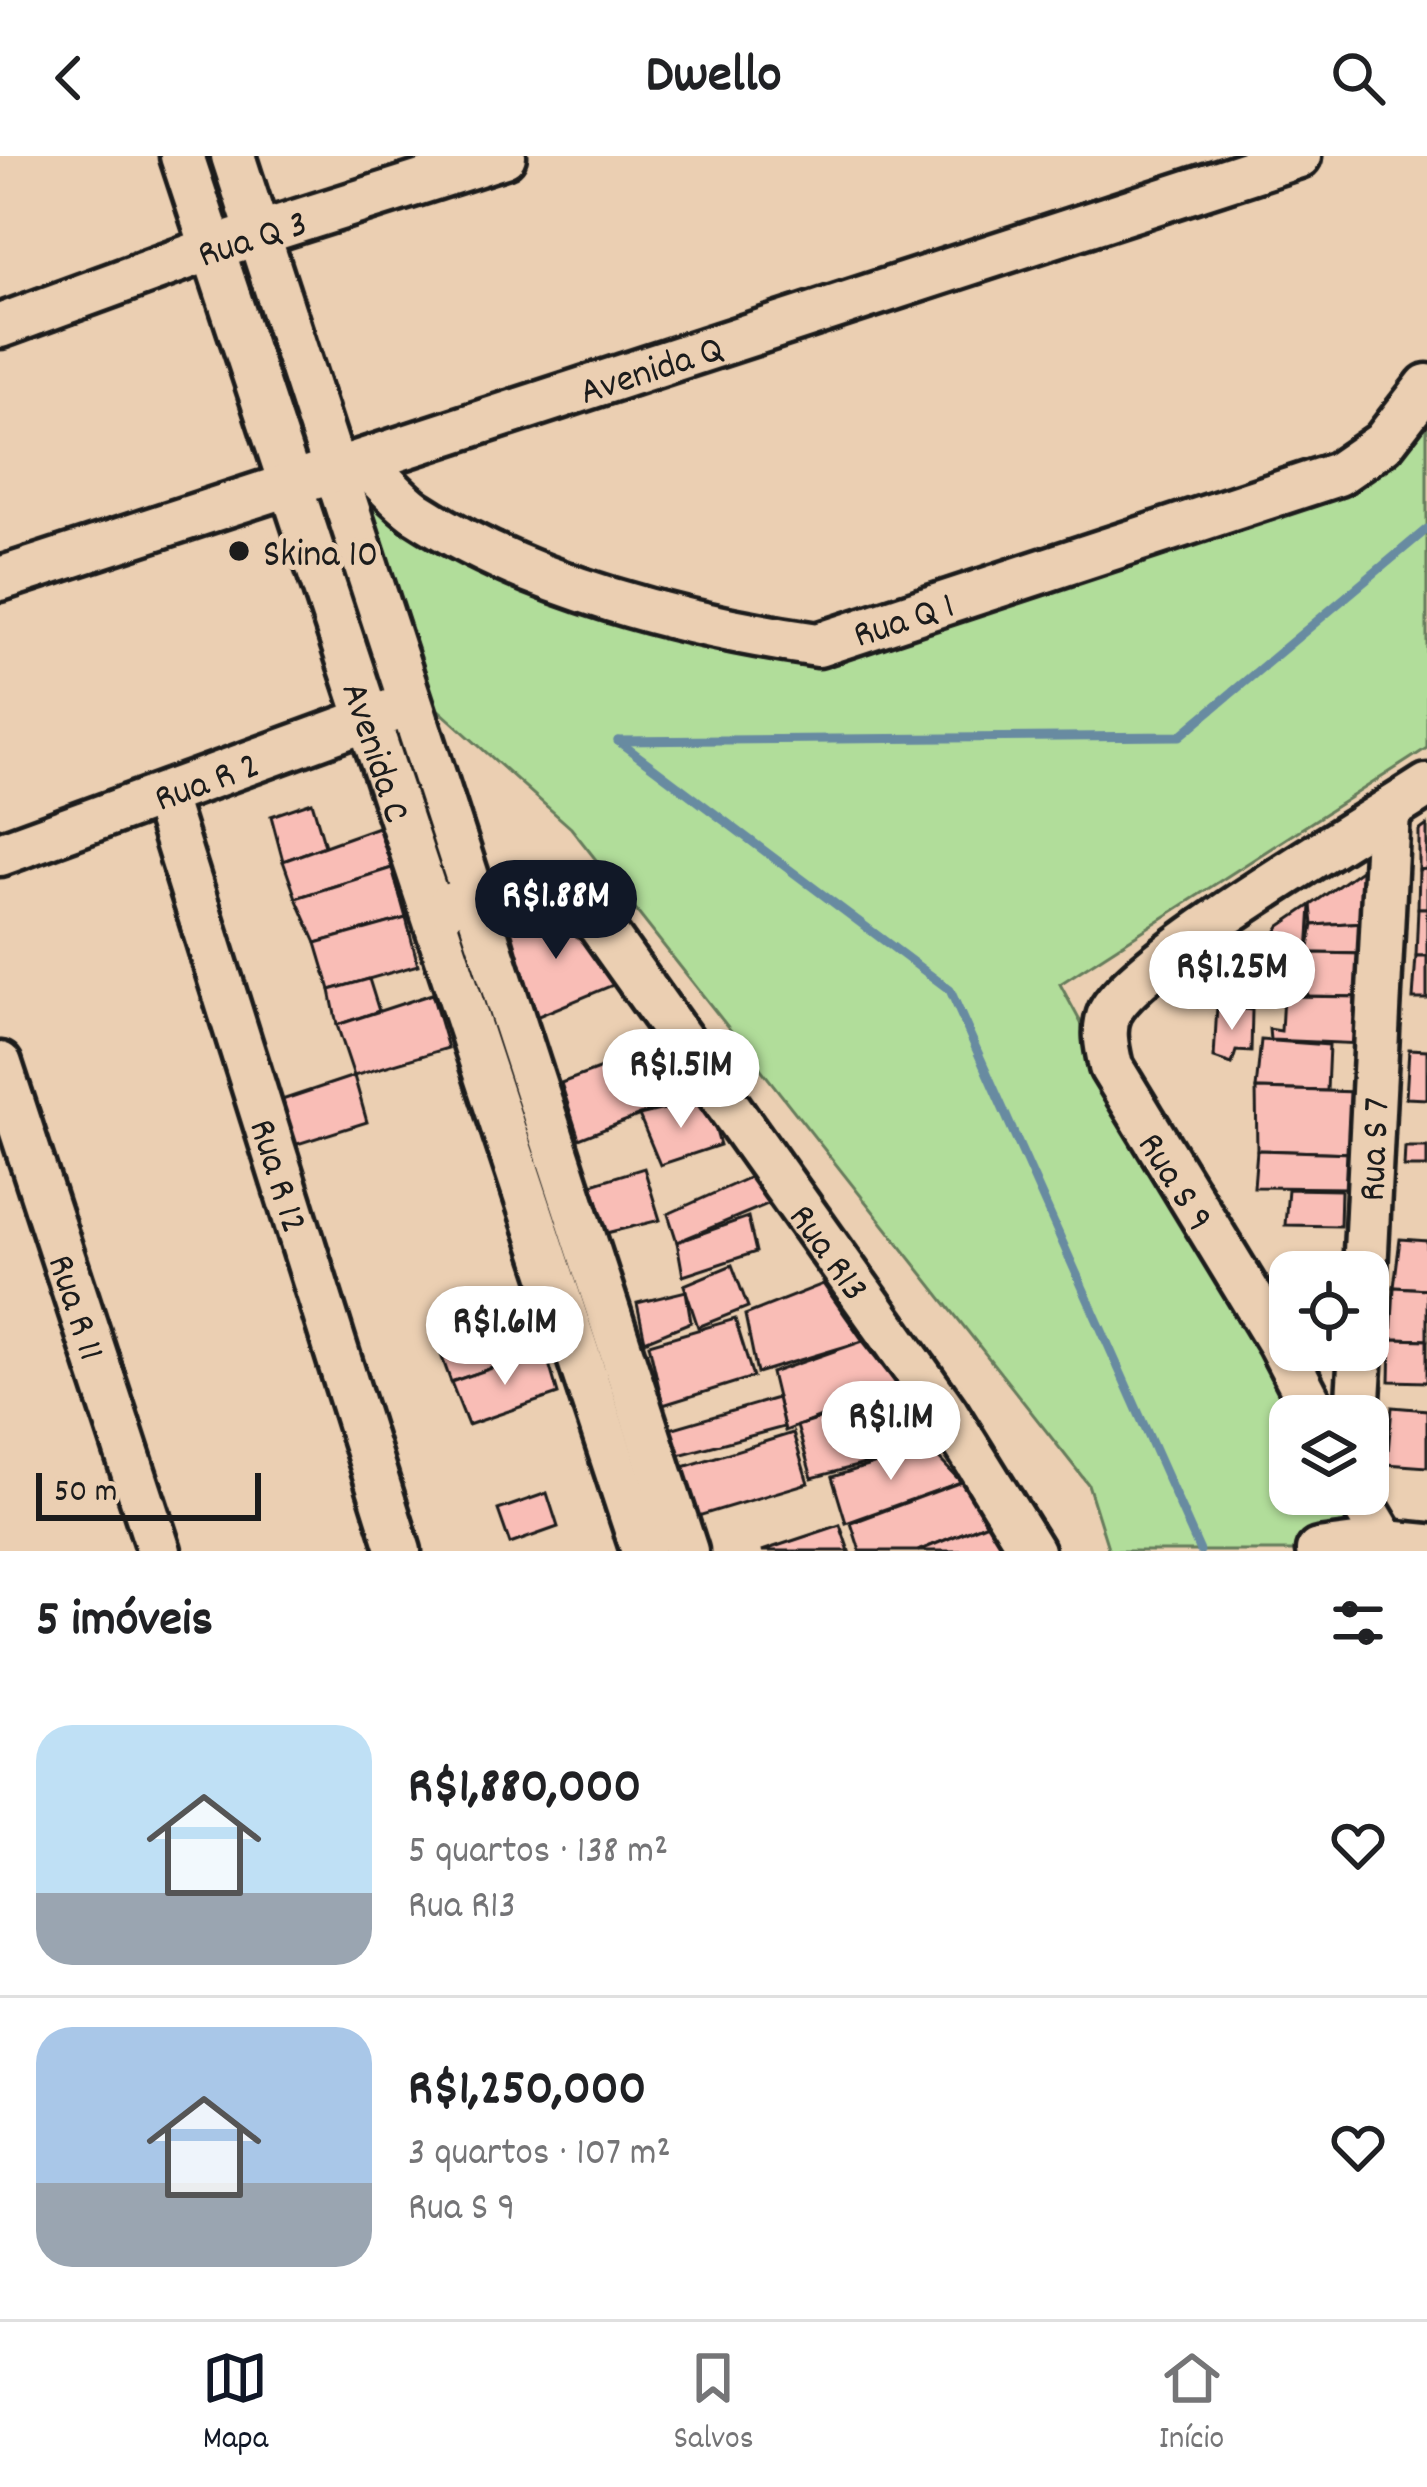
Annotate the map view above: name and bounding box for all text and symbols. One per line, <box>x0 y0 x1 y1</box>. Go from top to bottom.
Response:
text: Dwello <box>645 40 782 117</box>
icon: back <box>36 45 102 111</box>
icon: search <box>1325 45 1391 111</box>
street label: Rua Q 3 <box>191 199 315 285</box>
street label: Avenida Q <box>573 324 731 422</box>
place label: Skina 10 <box>263 530 378 585</box>
marker: Skina 10 <box>226 538 252 564</box>
street label: Rua Q 1 <box>847 581 962 666</box>
street label: Avenida C <box>324 676 421 831</box>
street label: Rua R 2 <box>148 741 268 829</box>
pin: R$1.88M <box>445 860 667 962</box>
text: R$1.88M <box>502 871 610 926</box>
pin: R$1.25M <box>1121 931 1343 1033</box>
text: R$1.25M <box>1176 942 1288 997</box>
pin: R$1.51M <box>570 1029 792 1131</box>
text: R$1.51M <box>629 1040 733 1095</box>
street label: Rua S 7 <box>1348 1096 1408 1203</box>
street label: Rua R 12 <box>231 1113 319 1241</box>
street label: Rua S 9 <box>1121 1123 1224 1243</box>
street label: Rua R13 <box>772 1195 879 1315</box>
street label: Rua R 11 <box>30 1249 116 1368</box>
map controls <box>1269 1251 1389 1515</box>
button: locate <box>1269 1251 1389 1371</box>
pin: R$1.61M <box>394 1286 616 1388</box>
text: R$1.61M <box>453 1297 557 1352</box>
pin: R$1.1M <box>793 1381 989 1483</box>
text: R$1.1M <box>848 1392 934 1447</box>
button: layers <box>1269 1395 1389 1515</box>
scale bar <box>36 1467 261 1520</box>
text: 50 m <box>54 1470 118 1517</box>
text: 5 imóveis <box>36 1587 213 1659</box>
icon: filters <box>1325 1590 1391 1656</box>
text: R$1,880,000 <box>408 1754 641 1826</box>
icon: home <box>132 1773 276 1917</box>
icon: heart <box>1325 1812 1391 1878</box>
text: 5 quartos · 138 m² <box>408 1826 668 1881</box>
text: Rua R13 <box>408 1881 516 1936</box>
text: R$1,250,000 <box>408 2056 646 2128</box>
icon: home <box>132 2075 276 2219</box>
icon: heart <box>1325 2114 1391 2180</box>
text: 3 quartos · 107 m² <box>408 2128 671 2183</box>
text: Rua S 9 <box>408 2183 515 2238</box>
tab: Mapa <box>202 2345 268 2464</box>
tab: Salvos <box>673 2345 754 2464</box>
tab: Início <box>1159 2345 1225 2464</box>

